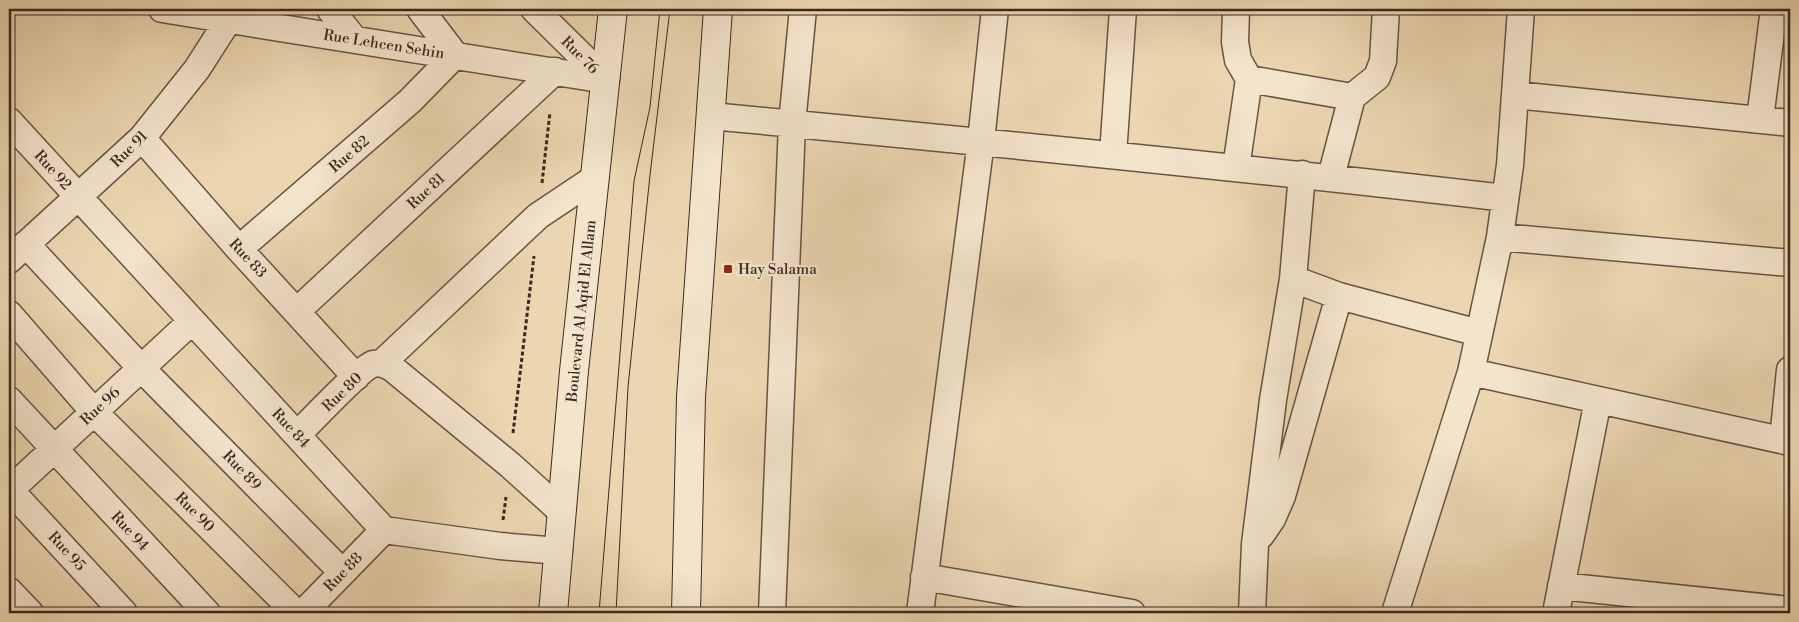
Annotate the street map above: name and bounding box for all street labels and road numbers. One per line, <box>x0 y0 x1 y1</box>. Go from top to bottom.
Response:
street label: Rue Lehcen Sehin <box>322 26 446 63</box>
street label: Rue 76 <box>557 32 603 78</box>
street label: Rue 91 <box>107 126 152 172</box>
street label: Rue 82 <box>325 132 373 177</box>
street label: Rue 92 <box>30 146 75 194</box>
street label: Rue 81 <box>403 169 450 214</box>
street label: Boulevard Al Aqid El Allam <box>562 219 601 404</box>
street label: Rue 83 <box>225 235 271 282</box>
street label: Rue 80 <box>318 369 367 416</box>
street label: Rue 96 <box>76 383 124 430</box>
street label: Rue 84 <box>267 404 314 452</box>
street label: Rue 89 <box>218 447 265 494</box>
street label: Rue 90 <box>171 488 219 536</box>
street label: Rue 94 <box>106 507 153 555</box>
street label: Rue 95 <box>44 528 90 575</box>
street label: Rue 88 <box>320 548 367 596</box>

